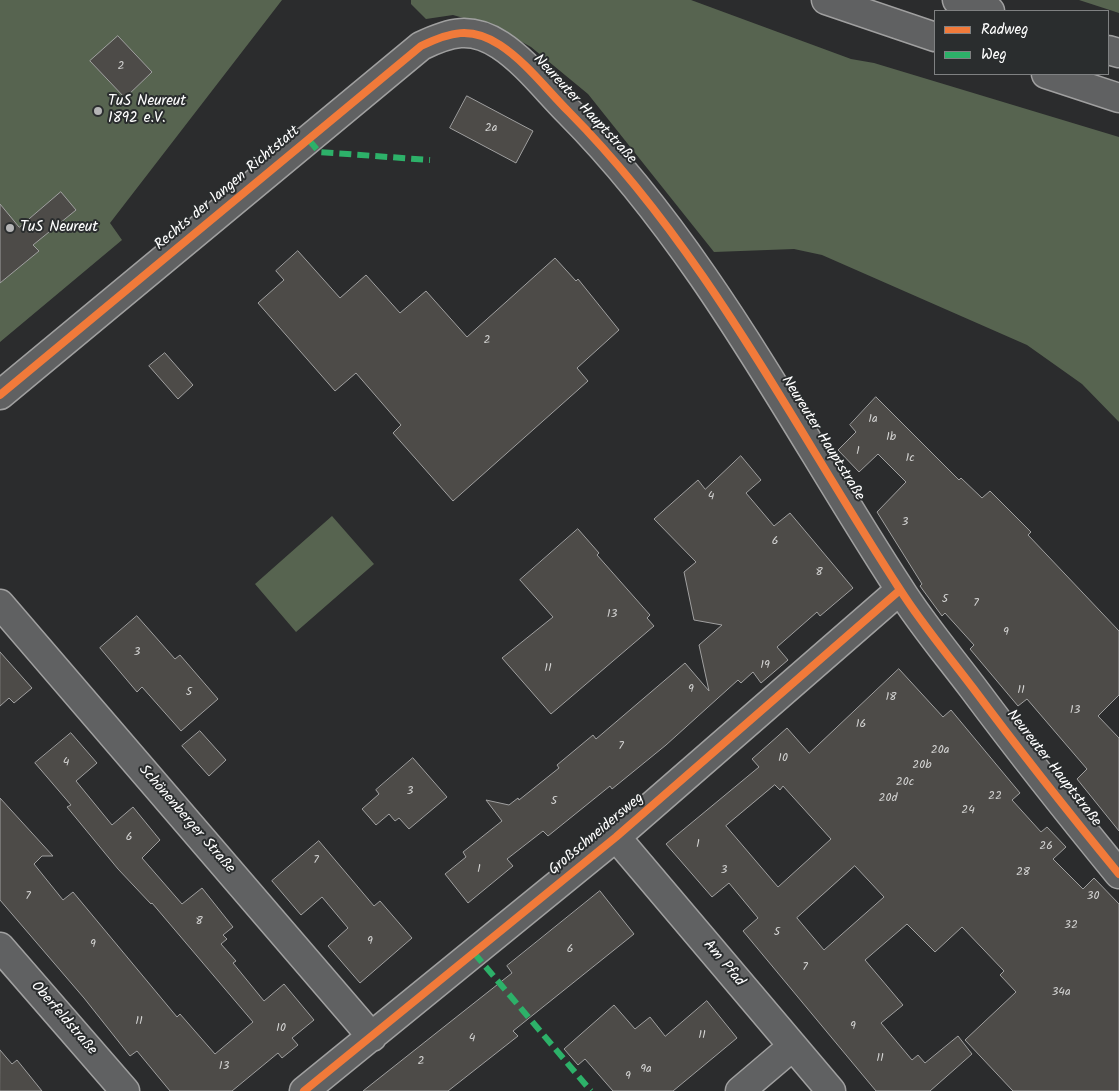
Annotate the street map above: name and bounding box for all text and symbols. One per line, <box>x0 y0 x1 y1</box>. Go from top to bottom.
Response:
legend <box>934 10 1109 75</box>
text: Radweg <box>981 18 1028 42</box>
text: Weg <box>981 43 1007 67</box>
street label: Neureuter Hauptstraße <box>528 51 640 169</box>
house number: 2 <box>118 60 124 74</box>
place label: TuS Neureut 1892 e.V. <box>108 93 186 128</box>
marker: TuS Neureut 1892 e.V. <box>92 105 104 117</box>
house number: 2a <box>485 122 497 136</box>
street label: Rechts der langen Richtstatt <box>152 123 304 255</box>
place label: TuS Neureut <box>20 219 98 237</box>
marker: TuS Neureut <box>4 222 16 234</box>
house number: 2 <box>484 334 490 348</box>
street label: Neureuter Hauptstraße <box>776 373 868 505</box>
house number: 1a <box>868 413 878 427</box>
house number: 1b <box>886 431 896 445</box>
house number: 1 <box>856 445 860 459</box>
house number: 1c <box>905 452 915 466</box>
house number: 4 <box>708 490 714 504</box>
house number: 3 <box>902 516 908 530</box>
house number: 6 <box>772 535 778 549</box>
house number: 8 <box>815 566 823 580</box>
house number: 5 <box>942 593 948 607</box>
house number: 7 <box>973 597 979 611</box>
house number: 13 <box>607 608 617 622</box>
house number: 9 <box>1003 626 1009 640</box>
house number: 3 <box>134 646 140 660</box>
house number: 19 <box>760 659 770 673</box>
house number: 11 <box>544 662 552 676</box>
house number: 9 <box>688 683 694 697</box>
house number: 11 <box>1017 684 1025 698</box>
house number: 5 <box>186 686 192 700</box>
house number: 18 <box>886 691 896 705</box>
house number: 13 <box>1070 704 1080 718</box>
street label: Neureuter Hauptstraße <box>1002 707 1104 831</box>
house number: 16 <box>856 718 866 732</box>
house number: 7 <box>618 740 624 754</box>
house number: 20a <box>931 744 949 758</box>
house number: 10 <box>778 752 788 766</box>
house number: 4 <box>63 756 69 770</box>
house number: 20b <box>912 759 932 773</box>
street label: Schönenberger Straße <box>134 762 238 878</box>
house number: 20c <box>896 776 914 790</box>
house number: 3 <box>407 785 413 799</box>
street label: Großschneidersweg <box>546 790 648 880</box>
house number: 22 <box>988 790 1002 804</box>
house number: 20d <box>879 792 897 806</box>
house number: 5 <box>551 795 557 809</box>
house number: 24 <box>961 804 975 818</box>
house number: 6 <box>126 831 132 845</box>
house number: 1 <box>696 838 700 852</box>
house number: 26 <box>1039 840 1053 854</box>
house number: 7 <box>313 854 319 868</box>
house number: 1 <box>477 863 481 877</box>
house number: 3 <box>721 864 727 878</box>
house number: 28 <box>1016 866 1030 880</box>
house number: 7 <box>25 890 31 904</box>
house number: 30 <box>1087 890 1099 904</box>
house number: 8 <box>195 915 203 929</box>
house number: 32 <box>1064 919 1078 933</box>
house number: 5 <box>774 926 780 940</box>
house number: 9 <box>367 935 373 949</box>
street label: Am Pfad <box>698 937 748 991</box>
house number: 9 <box>90 938 96 952</box>
house number: 6 <box>567 943 573 957</box>
house number: 7 <box>802 961 808 975</box>
street label: Oberfeldstraße <box>26 978 100 1060</box>
house number: 34a <box>1051 986 1071 1000</box>
house number: 11 <box>135 1015 143 1029</box>
house number: 9 <box>850 1020 856 1034</box>
house number: 10 <box>276 1022 286 1036</box>
house number: 11 <box>698 1029 706 1043</box>
house number: 4 <box>469 1032 475 1046</box>
house number: 11 <box>876 1052 884 1066</box>
house number: 2 <box>418 1055 424 1069</box>
house number: 13 <box>219 1060 229 1074</box>
house number: 9a <box>640 1063 652 1077</box>
house number: 9 <box>625 1070 631 1084</box>

